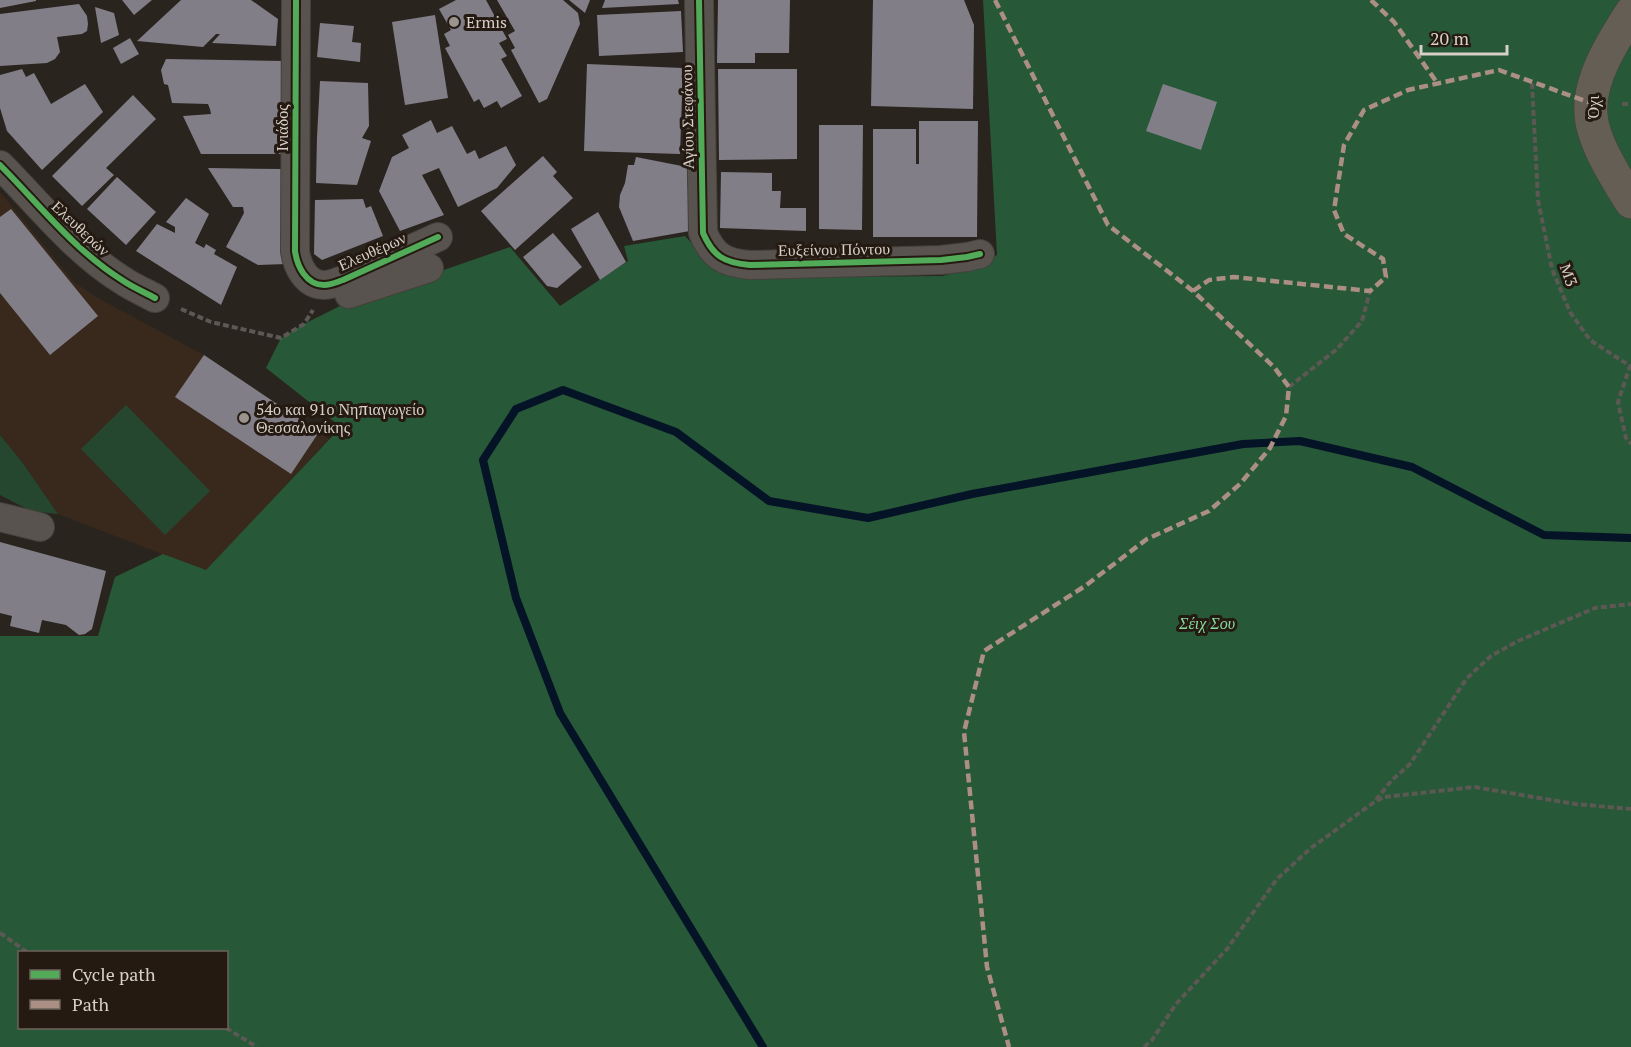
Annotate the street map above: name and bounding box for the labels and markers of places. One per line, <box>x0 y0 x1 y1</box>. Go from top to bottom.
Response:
place label: Ermis <box>466 11 507 33</box>
marker: Ermis <box>447 15 461 29</box>
place label: 54ο και 91ο Νηπιαγωγείο Θεσσαλονίκης <box>256 398 424 438</box>
marker: 54ο και 91ο Νηπιαγωγείο Θεσσαλονίκης <box>237 411 251 425</box>

